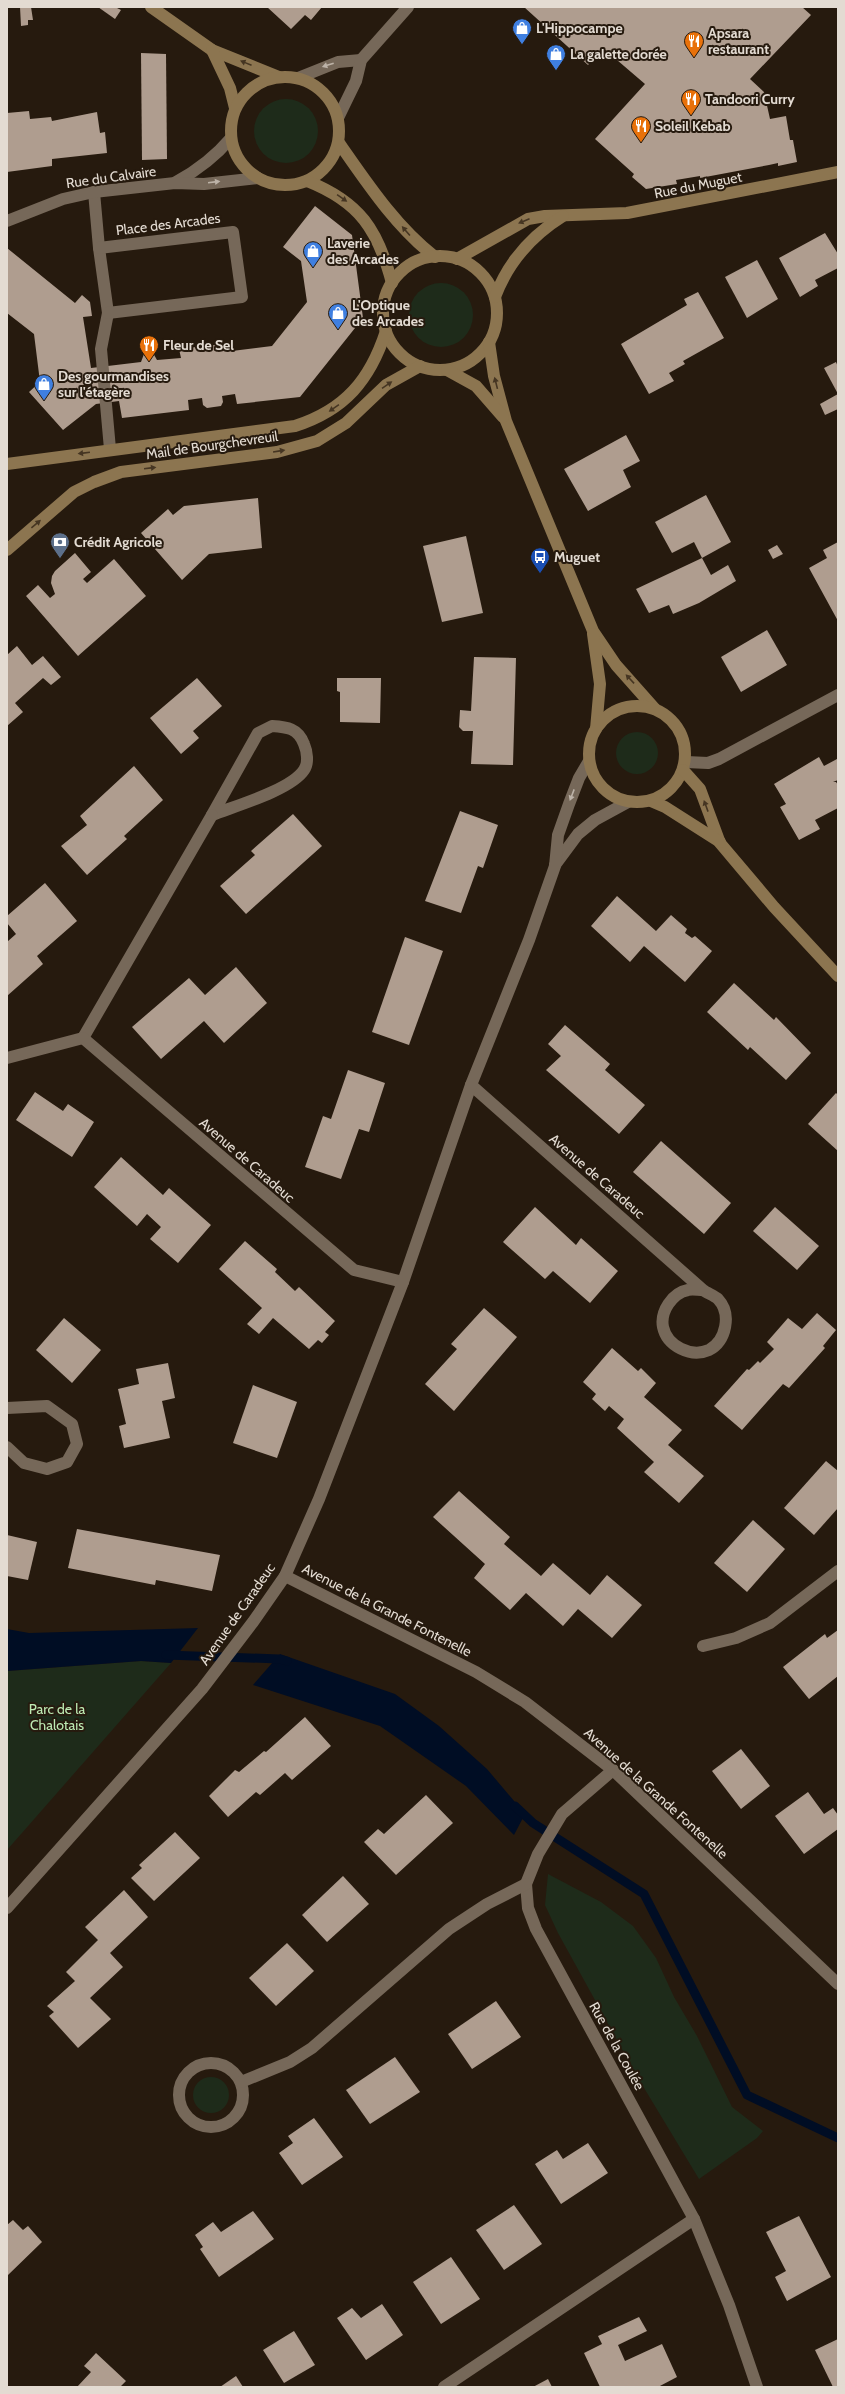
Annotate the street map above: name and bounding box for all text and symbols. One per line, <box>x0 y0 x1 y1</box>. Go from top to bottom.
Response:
shop icon: L'Hippocampe <box>511 17 533 45</box>
place label: L'Hippocampe <box>536 19 623 37</box>
place label: Apsara restaurant <box>708 24 769 58</box>
restaurant icon: Apsara restaurant <box>683 30 705 58</box>
shop icon: La galette dorée <box>545 43 567 71</box>
place label: La galette dorée <box>570 45 667 63</box>
one-way arrow <box>239 59 251 65</box>
one-way arrow <box>322 62 334 68</box>
restaurant icon: Tandoori Curry <box>680 88 702 116</box>
place label: Tandoori Curry <box>705 90 795 108</box>
restaurant icon: Soleil Kebab <box>630 115 652 143</box>
place label: Soleil Kebab <box>655 117 731 135</box>
street label: Rue du Calvaire <box>65 162 157 192</box>
street label: Rue du Muguet <box>653 168 744 202</box>
one-way arrow <box>208 179 220 185</box>
one-way arrow <box>336 194 347 202</box>
street label: Place des Arcades <box>115 209 221 239</box>
one-way arrow <box>518 219 530 225</box>
one-way arrow <box>402 225 411 236</box>
place label: Laverie des Arcades <box>327 234 399 268</box>
shop icon: Laverie des Arcades <box>302 240 324 268</box>
place label: L'Optique des Arcades <box>352 296 424 330</box>
shop icon: L'Optique des Arcades <box>327 302 349 330</box>
restaurant icon: Fleur de Sel <box>138 334 160 362</box>
place label: Fleur de Sel <box>163 336 234 354</box>
place label: Des gourmandises sur l'étagère <box>58 367 169 401</box>
shop icon: Des gourmandises sur l'étagère <box>33 373 55 401</box>
one-way arrow <box>493 377 499 389</box>
one-way arrow <box>382 381 392 389</box>
one-way arrow <box>329 404 339 412</box>
street label: Mail de Bourgchevreuil <box>145 427 280 463</box>
one-way arrow <box>273 448 285 454</box>
one-way arrow <box>78 450 90 456</box>
one-way arrow <box>144 465 156 471</box>
one-way arrow <box>31 520 42 529</box>
bank icon: Crédit Agricole <box>49 531 71 559</box>
place label: Crédit Agricole <box>74 533 162 551</box>
bus stop icon: Muguet <box>529 546 551 574</box>
place label: Muguet <box>554 548 600 566</box>
one-way arrow <box>625 674 635 684</box>
one-way arrow <box>569 790 575 801</box>
one-way arrow <box>702 800 708 812</box>
street label: Avenue de Caradeuc <box>196 1114 298 1206</box>
street label: Avenue de Caradeuc <box>546 1130 648 1222</box>
street label: Avenue de Caradeuc <box>195 1559 279 1669</box>
street label: Avenue de la Grande Fontenelle <box>299 1559 475 1661</box>
park label: Parc de la Chalotais <box>29 1700 85 1734</box>
street label: Avenue de la Grande Fontenelle <box>580 1723 732 1863</box>
street label: Rue de la Coulée <box>585 1999 649 2093</box>

